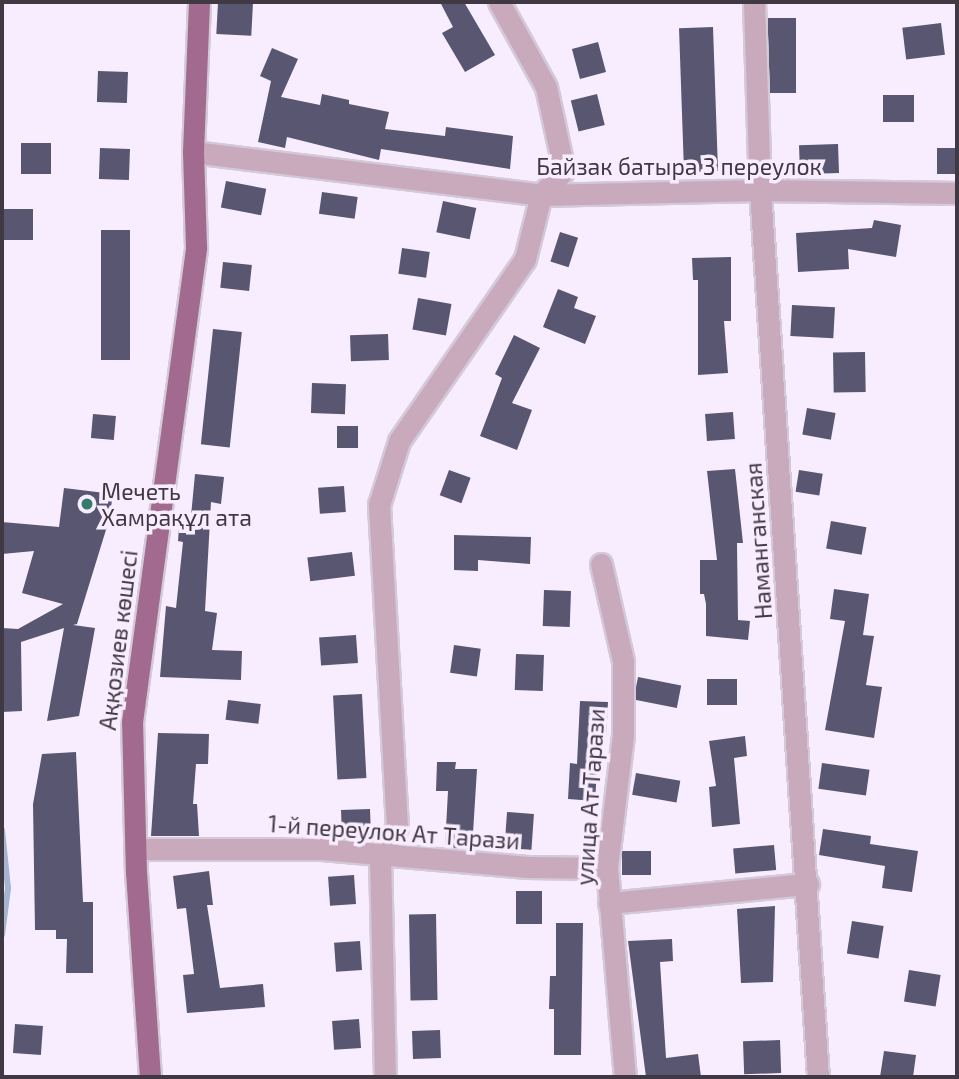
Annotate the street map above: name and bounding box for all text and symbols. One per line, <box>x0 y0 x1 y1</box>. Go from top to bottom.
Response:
street label: Байзак батыра 3 переулок <box>536 152 822 180</box>
street label: Наманганская <box>739 462 777 620</box>
place label: Мечеть Хамрақұл ата <box>101 477 252 531</box>
marker: Мечеть Хамрақұл ата <box>79 496 95 512</box>
street label: Аққозиев көшесі <box>93 548 143 732</box>
street label: улица Ат Тарази <box>570 708 610 886</box>
street label: 1-й переулок Ат Тарази <box>267 809 521 855</box>

